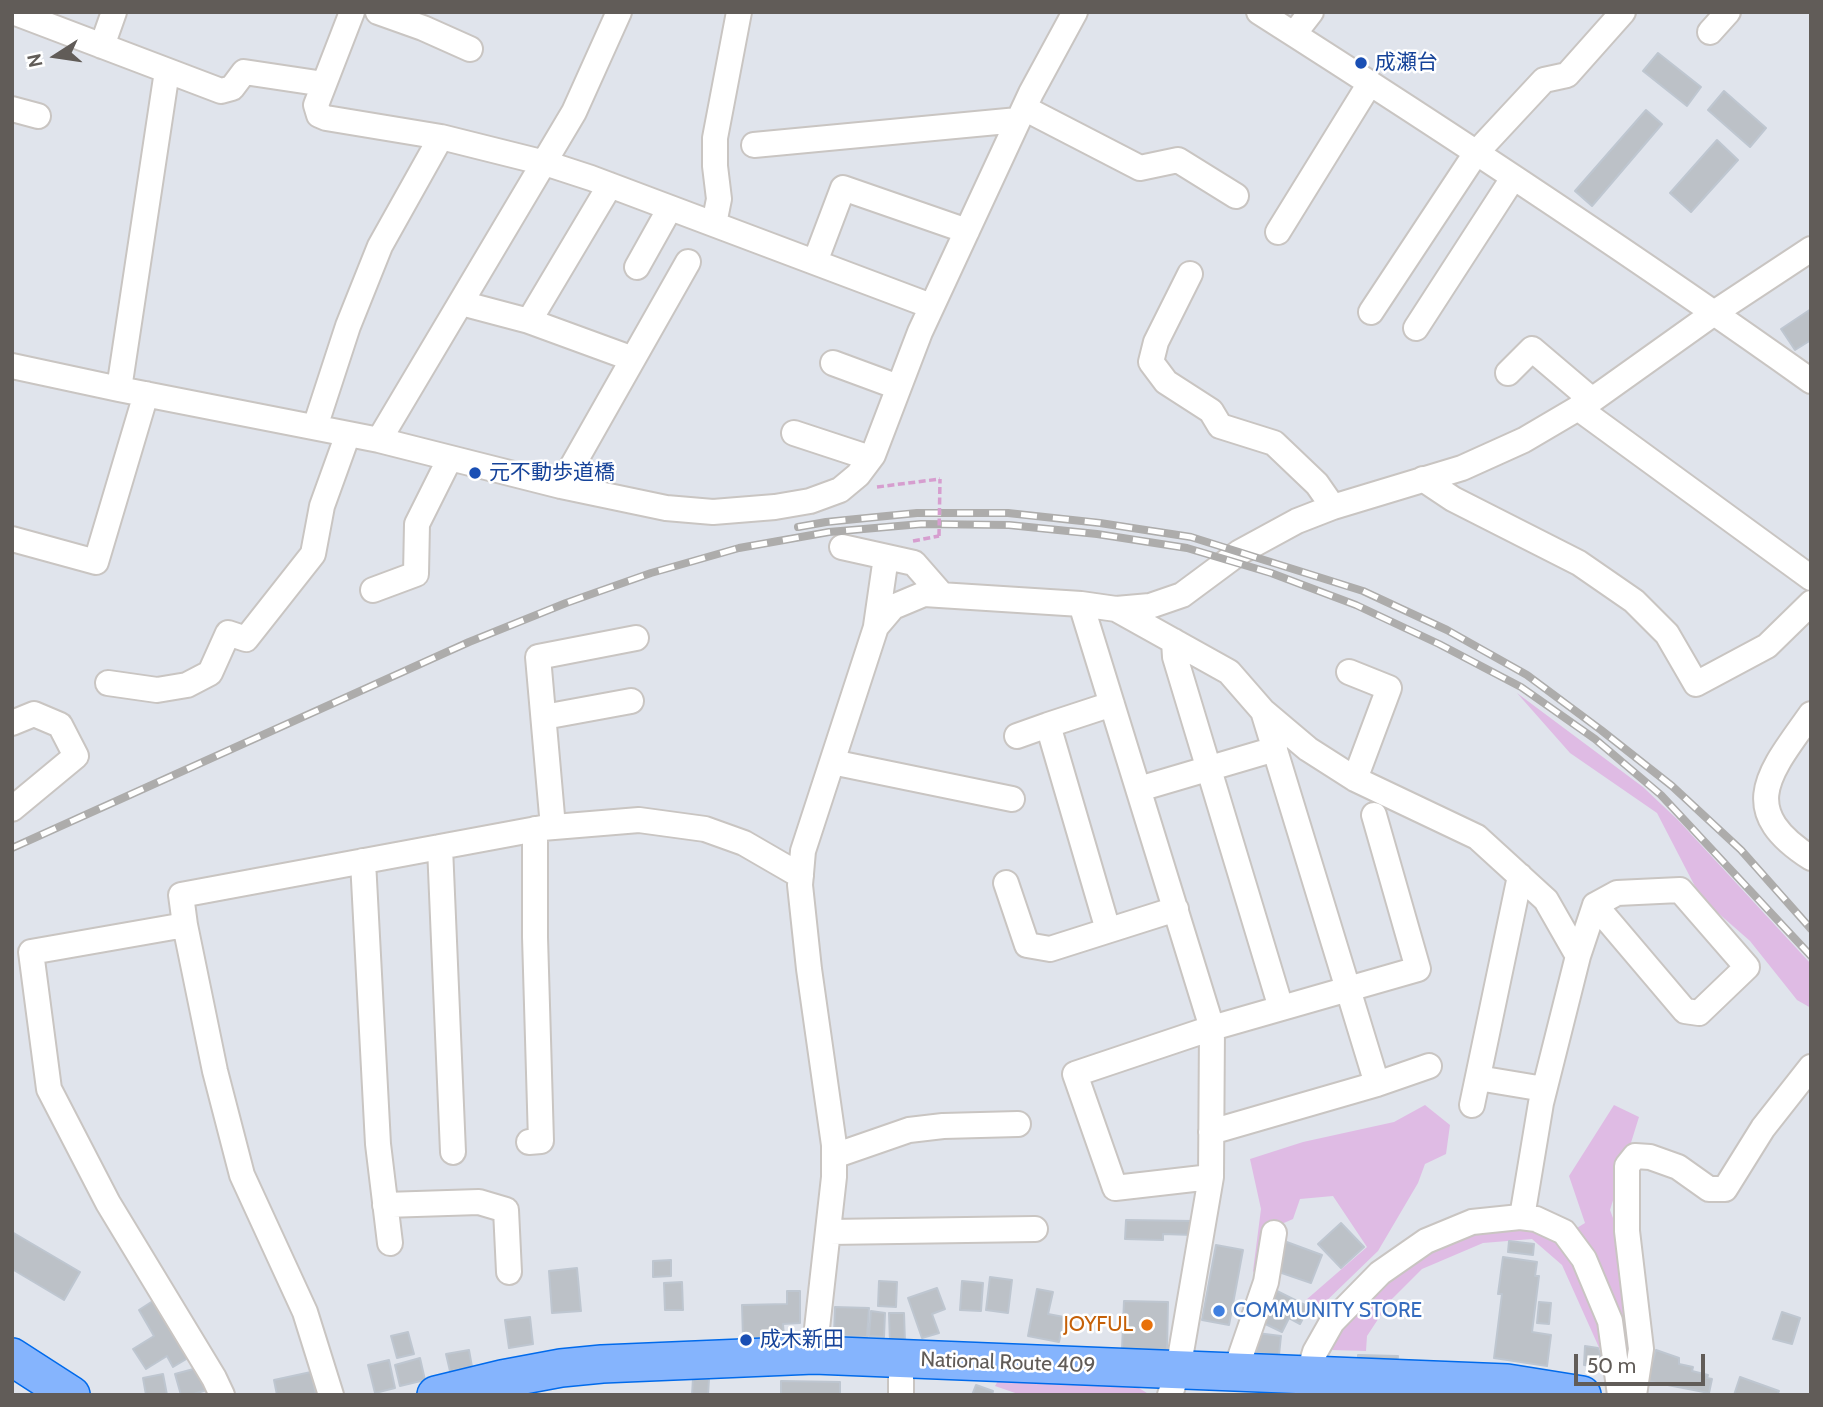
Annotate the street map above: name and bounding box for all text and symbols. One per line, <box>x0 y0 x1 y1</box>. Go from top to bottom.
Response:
north arrow <box>21 21 91 91</box>
place label: 成瀬台 <box>1375 50 1438 76</box>
text: N <box>22 52 48 69</box>
marker: 成瀬台 <box>1353 55 1369 71</box>
place label: 元不動歩道橋 <box>489 460 615 486</box>
marker: 元不動歩道橋 <box>467 465 483 481</box>
place label: COMMUNITY STORE <box>1233 1298 1422 1324</box>
marker: COMMUNITY STORE <box>1211 1303 1227 1319</box>
place label: JOYFUL <box>1063 1312 1133 1338</box>
marker: JOYFUL <box>1139 1317 1155 1333</box>
place label: 成木新田 <box>760 1327 844 1353</box>
marker: 成木新田 <box>738 1332 754 1348</box>
scale bar <box>1578 1340 1709 1384</box>
street label: National Route 409 <box>920 1347 1096 1379</box>
text: 50 m <box>1587 1353 1636 1378</box>

